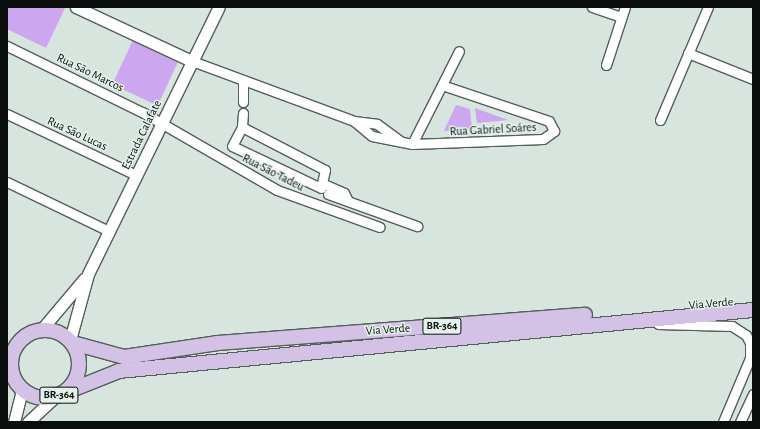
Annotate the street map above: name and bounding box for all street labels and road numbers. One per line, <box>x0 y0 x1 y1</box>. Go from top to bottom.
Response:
street label: Rua São Marcos <box>54 51 126 95</box>
street label: Estrada Calafate <box>119 98 165 172</box>
street label: Rua São Lucas <box>45 114 109 154</box>
street label: Rua Gabriel Soáres <box>449 121 537 139</box>
street label: Rua São Tadeu <box>240 151 306 195</box>
street label: Via Verde <box>688 295 734 313</box>
road number: BR-364 <box>422 317 462 335</box>
street label: Via Verde <box>365 321 411 339</box>
road number: BR-364 <box>39 386 79 404</box>

